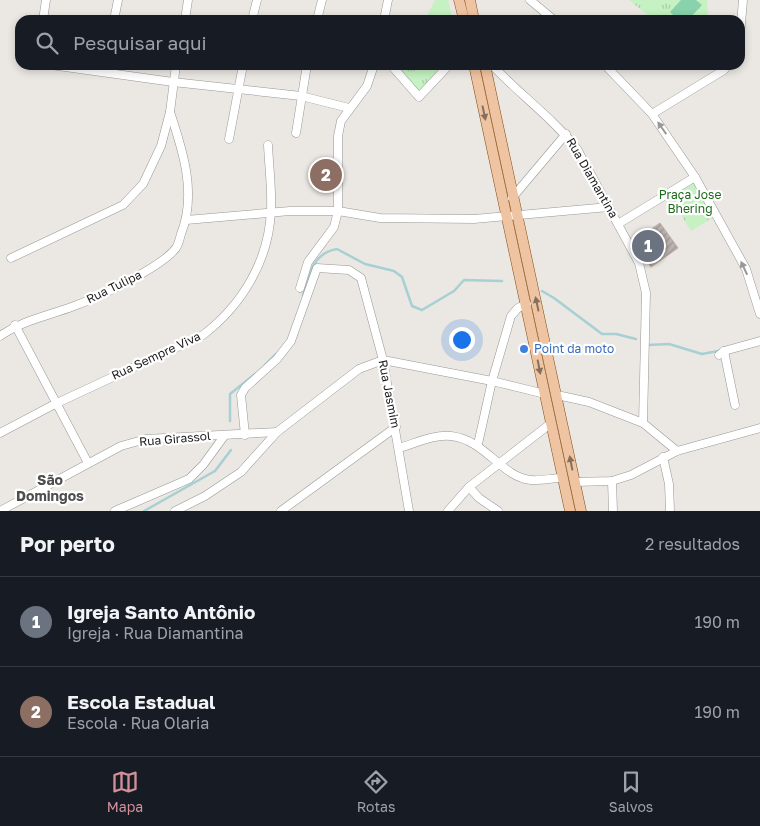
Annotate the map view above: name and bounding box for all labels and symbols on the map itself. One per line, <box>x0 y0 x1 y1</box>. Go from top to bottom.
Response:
one-way arrow <box>480 105 488 120</box>
one-way arrow <box>657 121 666 135</box>
street label: Rua Diamantina <box>563 135 621 221</box>
pin: 2 <box>310 156 342 194</box>
park label: Praça Jose Bhering <box>659 187 721 216</box>
pin: 1 <box>632 227 664 265</box>
one-way arrow <box>740 260 749 275</box>
street label: Rua Tulipa <box>84 267 144 306</box>
one-way arrow <box>533 297 541 312</box>
your location <box>449 327 475 353</box>
street label: Rua Sempre Viva <box>109 328 203 383</box>
place label: Point da moto <box>534 341 614 356</box>
marker: Point da moto <box>518 343 530 355</box>
street label: Rua Jasmim <box>376 359 403 429</box>
one-way arrow <box>536 359 544 375</box>
street label: Rua Girassol <box>139 428 211 449</box>
one-way arrow <box>566 455 574 471</box>
district label: São Domingos <box>16 471 84 504</box>

